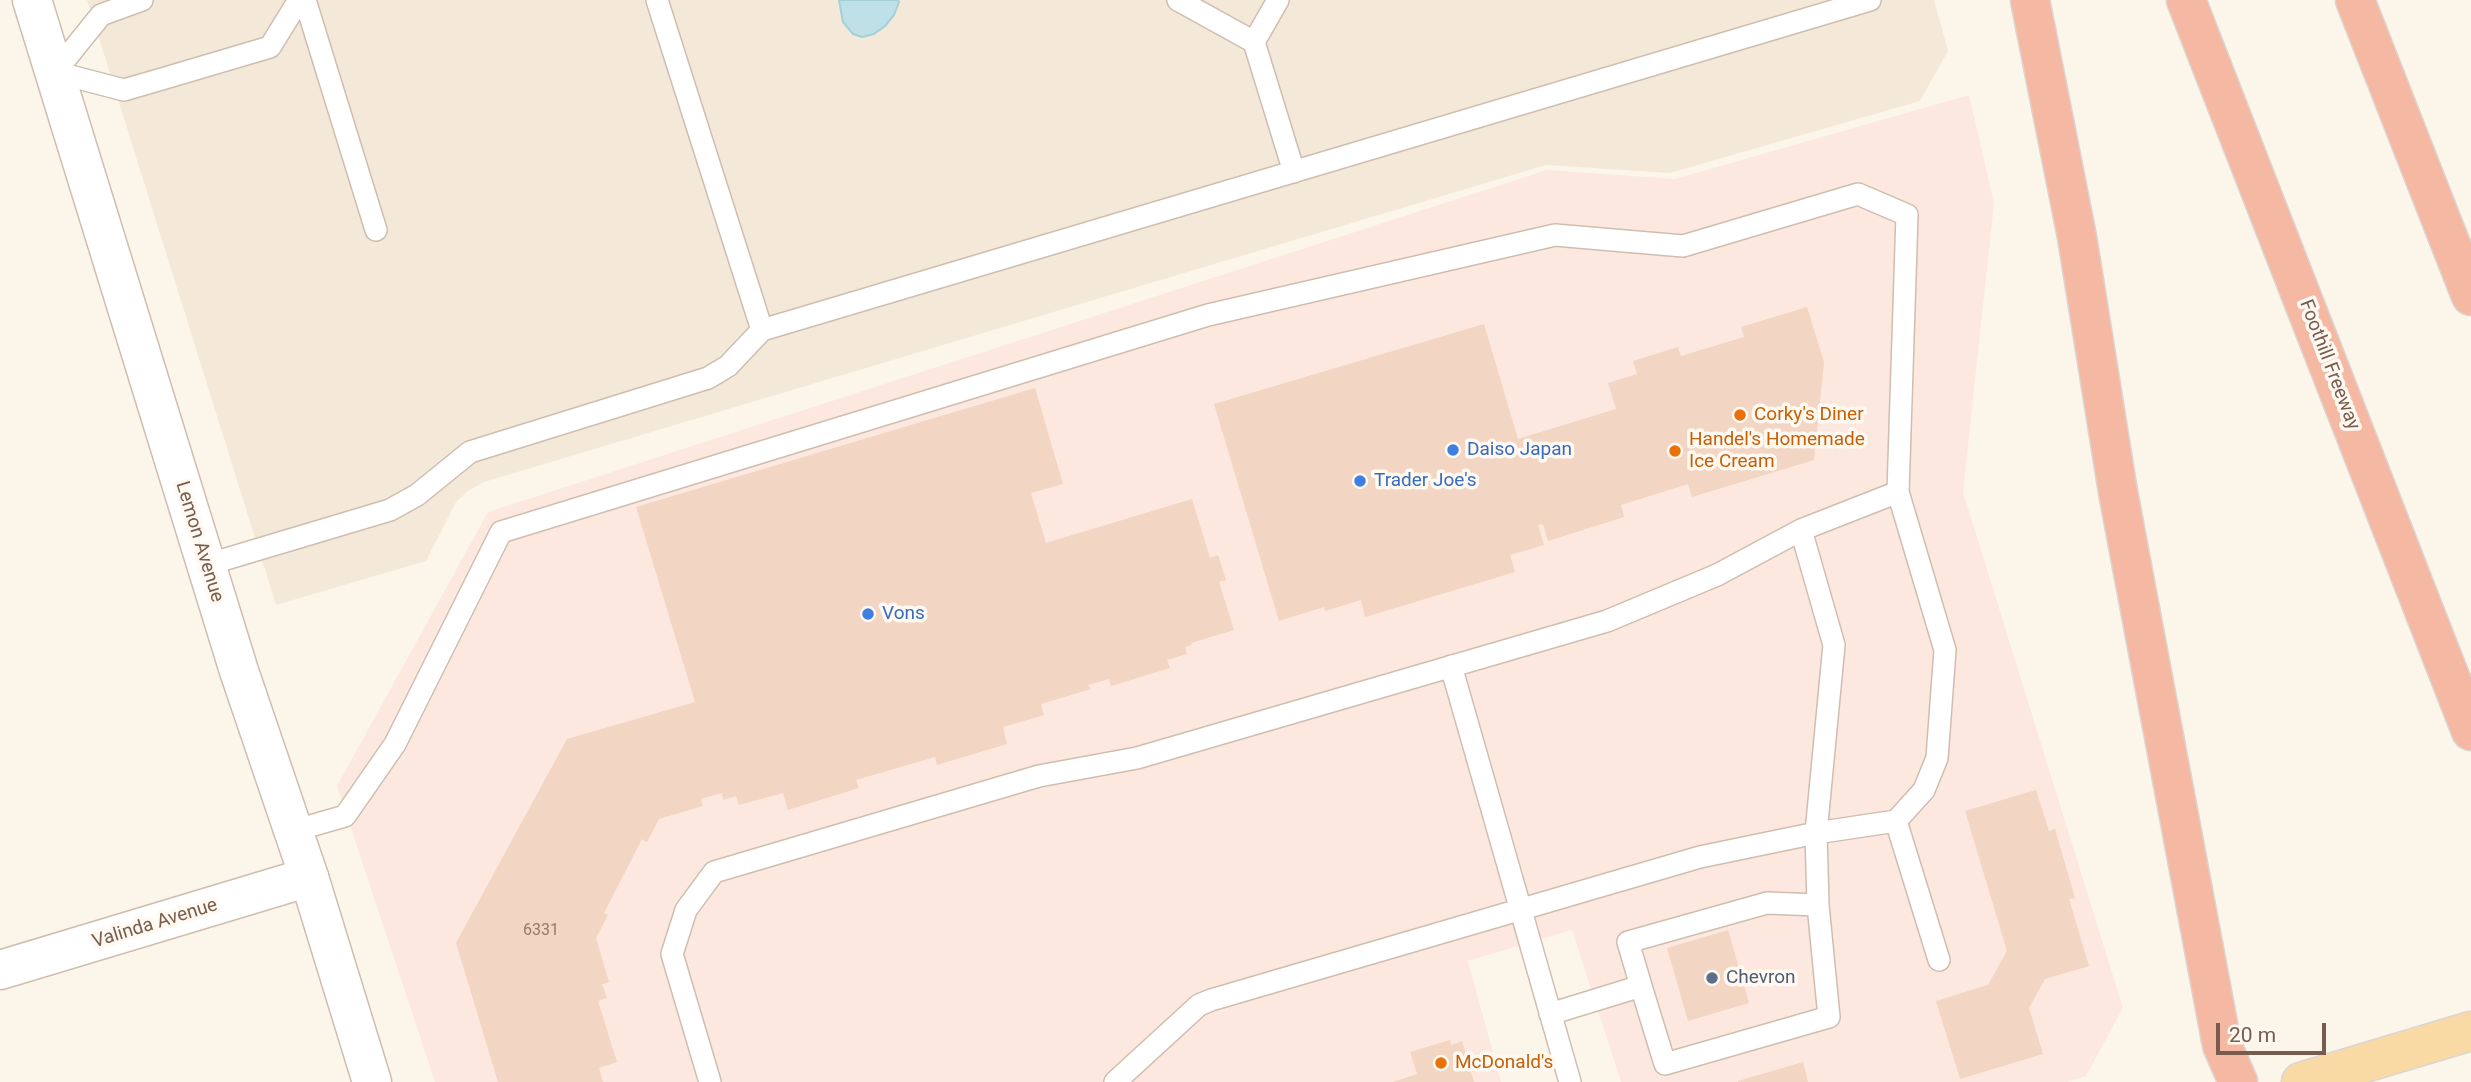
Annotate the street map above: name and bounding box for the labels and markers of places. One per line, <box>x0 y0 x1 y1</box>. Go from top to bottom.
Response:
place label: Corky's Diner <box>1754 404 1864 426</box>
marker: Corky's Diner <box>1732 407 1748 423</box>
place label: Handel's Homemade Ice Cream <box>1689 429 1865 473</box>
place label: Daiso Japan <box>1467 439 1572 461</box>
marker: Daiso Japan <box>1445 442 1461 458</box>
marker: Handel's Homemade Ice Cream <box>1667 443 1683 459</box>
place label: Trader Joe's <box>1374 470 1477 492</box>
marker: Trader Joe's <box>1352 473 1368 489</box>
place label: Vons <box>882 603 925 625</box>
marker: Vons <box>860 606 876 622</box>
place label: Chevron <box>1726 967 1796 989</box>
marker: Chevron <box>1704 970 1720 986</box>
place label: McDonald's <box>1455 1052 1553 1074</box>
marker: McDonald's <box>1433 1055 1449 1071</box>

